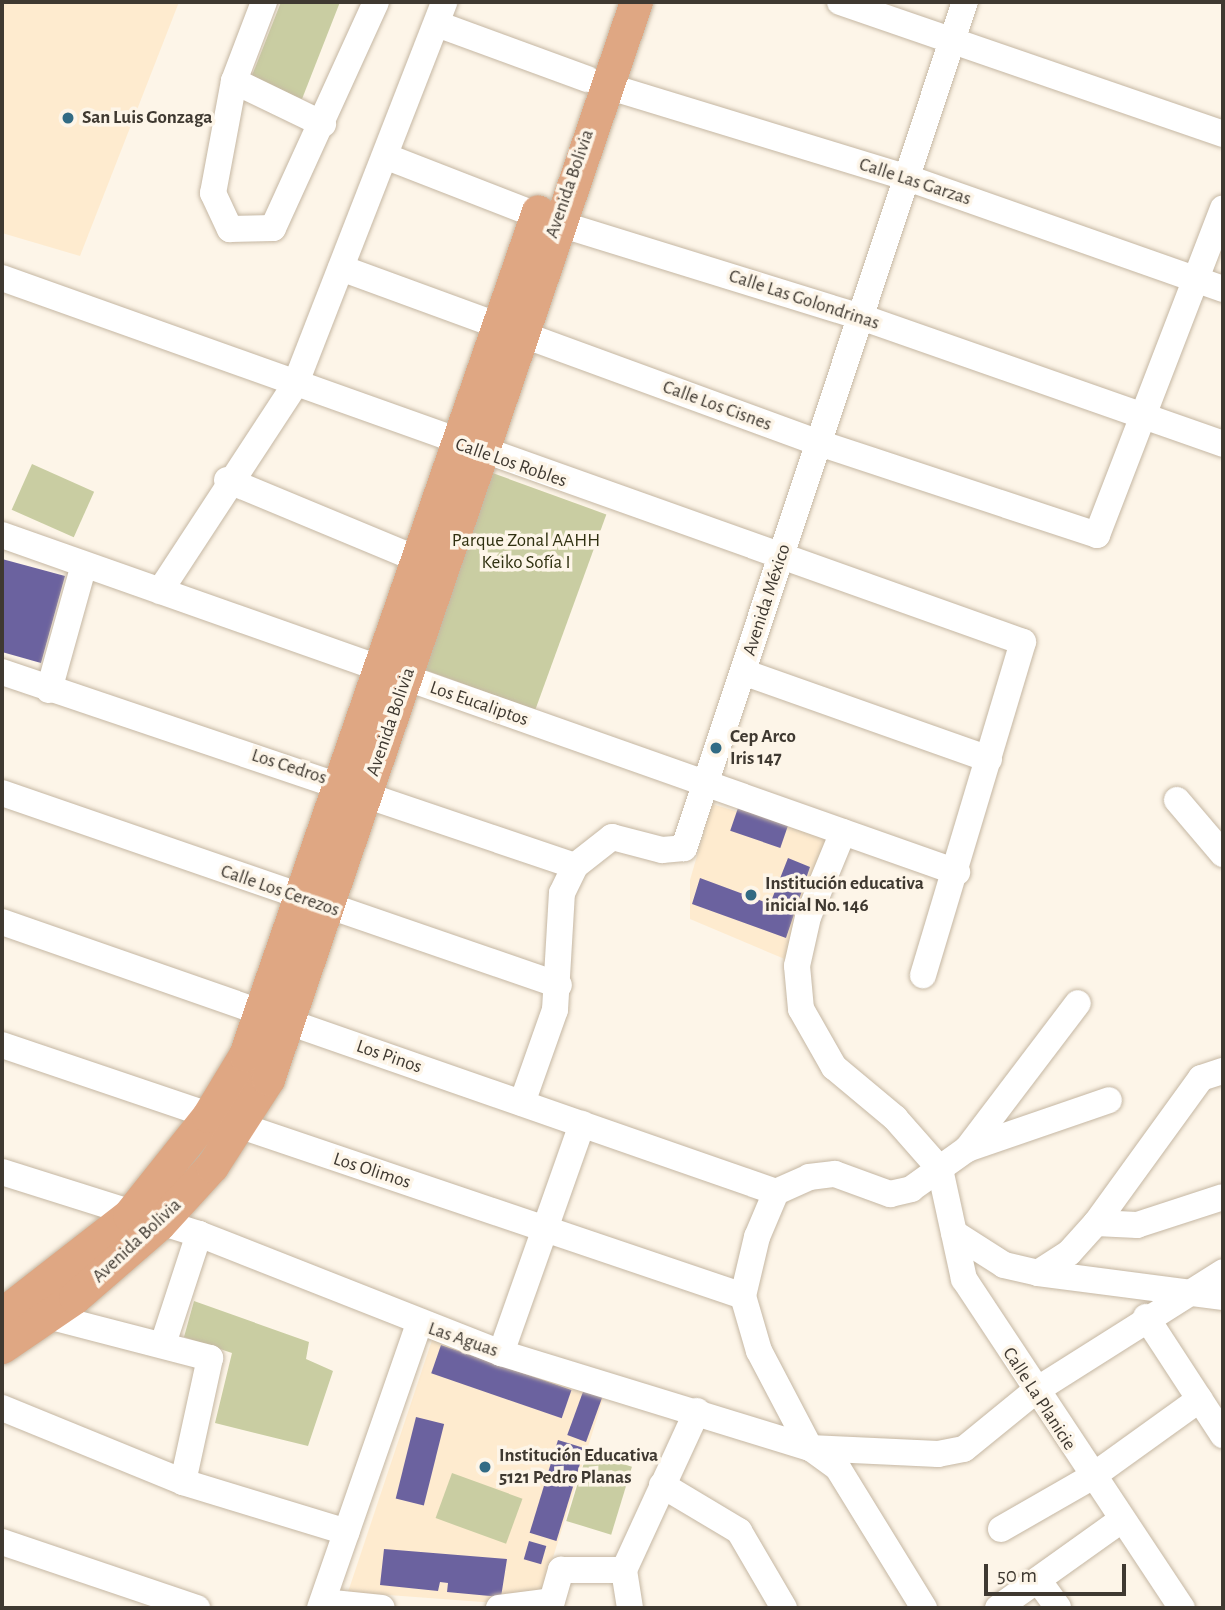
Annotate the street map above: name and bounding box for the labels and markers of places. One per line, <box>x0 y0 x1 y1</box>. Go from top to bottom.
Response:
place label: San Luis Gonzaga <box>82 107 212 129</box>
marker: San Luis Gonzaga <box>60 110 76 126</box>
place label: Cep Arco Iris 147 <box>730 726 796 770</box>
marker: Cep Arco Iris 147 <box>708 740 724 756</box>
place label: Institución educativa inicial No. 146 <box>765 873 924 917</box>
marker: Institución educativa inicial No. 146 <box>743 887 759 903</box>
place label: Institución Educativa 5121 Pedro Planas <box>499 1445 658 1489</box>
marker: Institución Educativa 5121 Pedro Planas <box>477 1459 493 1475</box>

